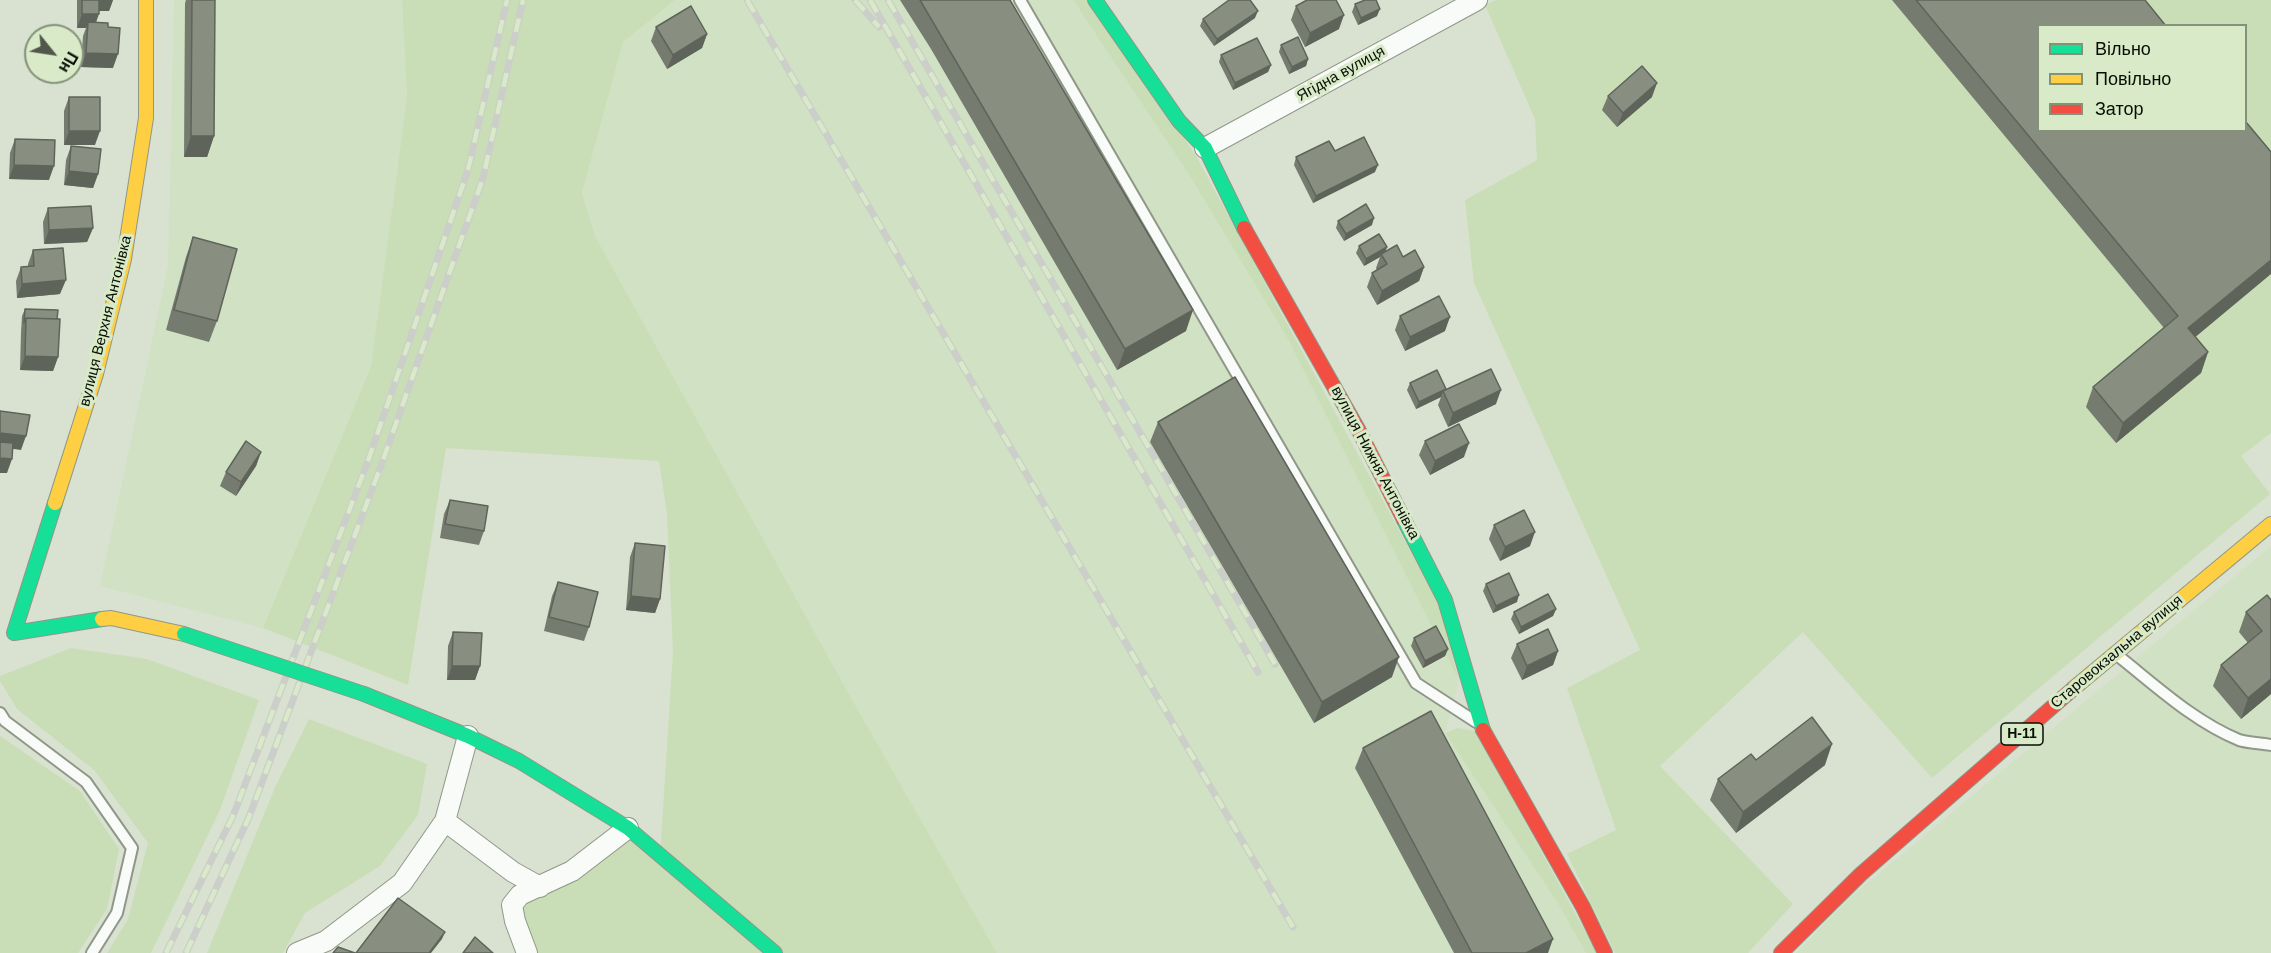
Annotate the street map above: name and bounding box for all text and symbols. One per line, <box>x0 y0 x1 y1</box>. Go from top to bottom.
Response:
north arrow <box>24 24 84 84</box>
legend <box>2037 24 2247 132</box>
text: Вільно <box>2095 39 2151 59</box>
street label: Ягідна вулиця <box>1294 42 1388 106</box>
text: Пн <box>56 49 81 76</box>
text: Повільно <box>2095 69 2171 89</box>
text: Затор <box>2095 99 2144 119</box>
street label: вулиця Верхня Антонівка <box>76 234 136 408</box>
street label: вулиця Нижня Антонівка <box>1327 383 1423 543</box>
street label: Старовокзальна вулиця <box>2047 592 2187 712</box>
road number: Н-11 <box>2001 723 2043 745</box>

